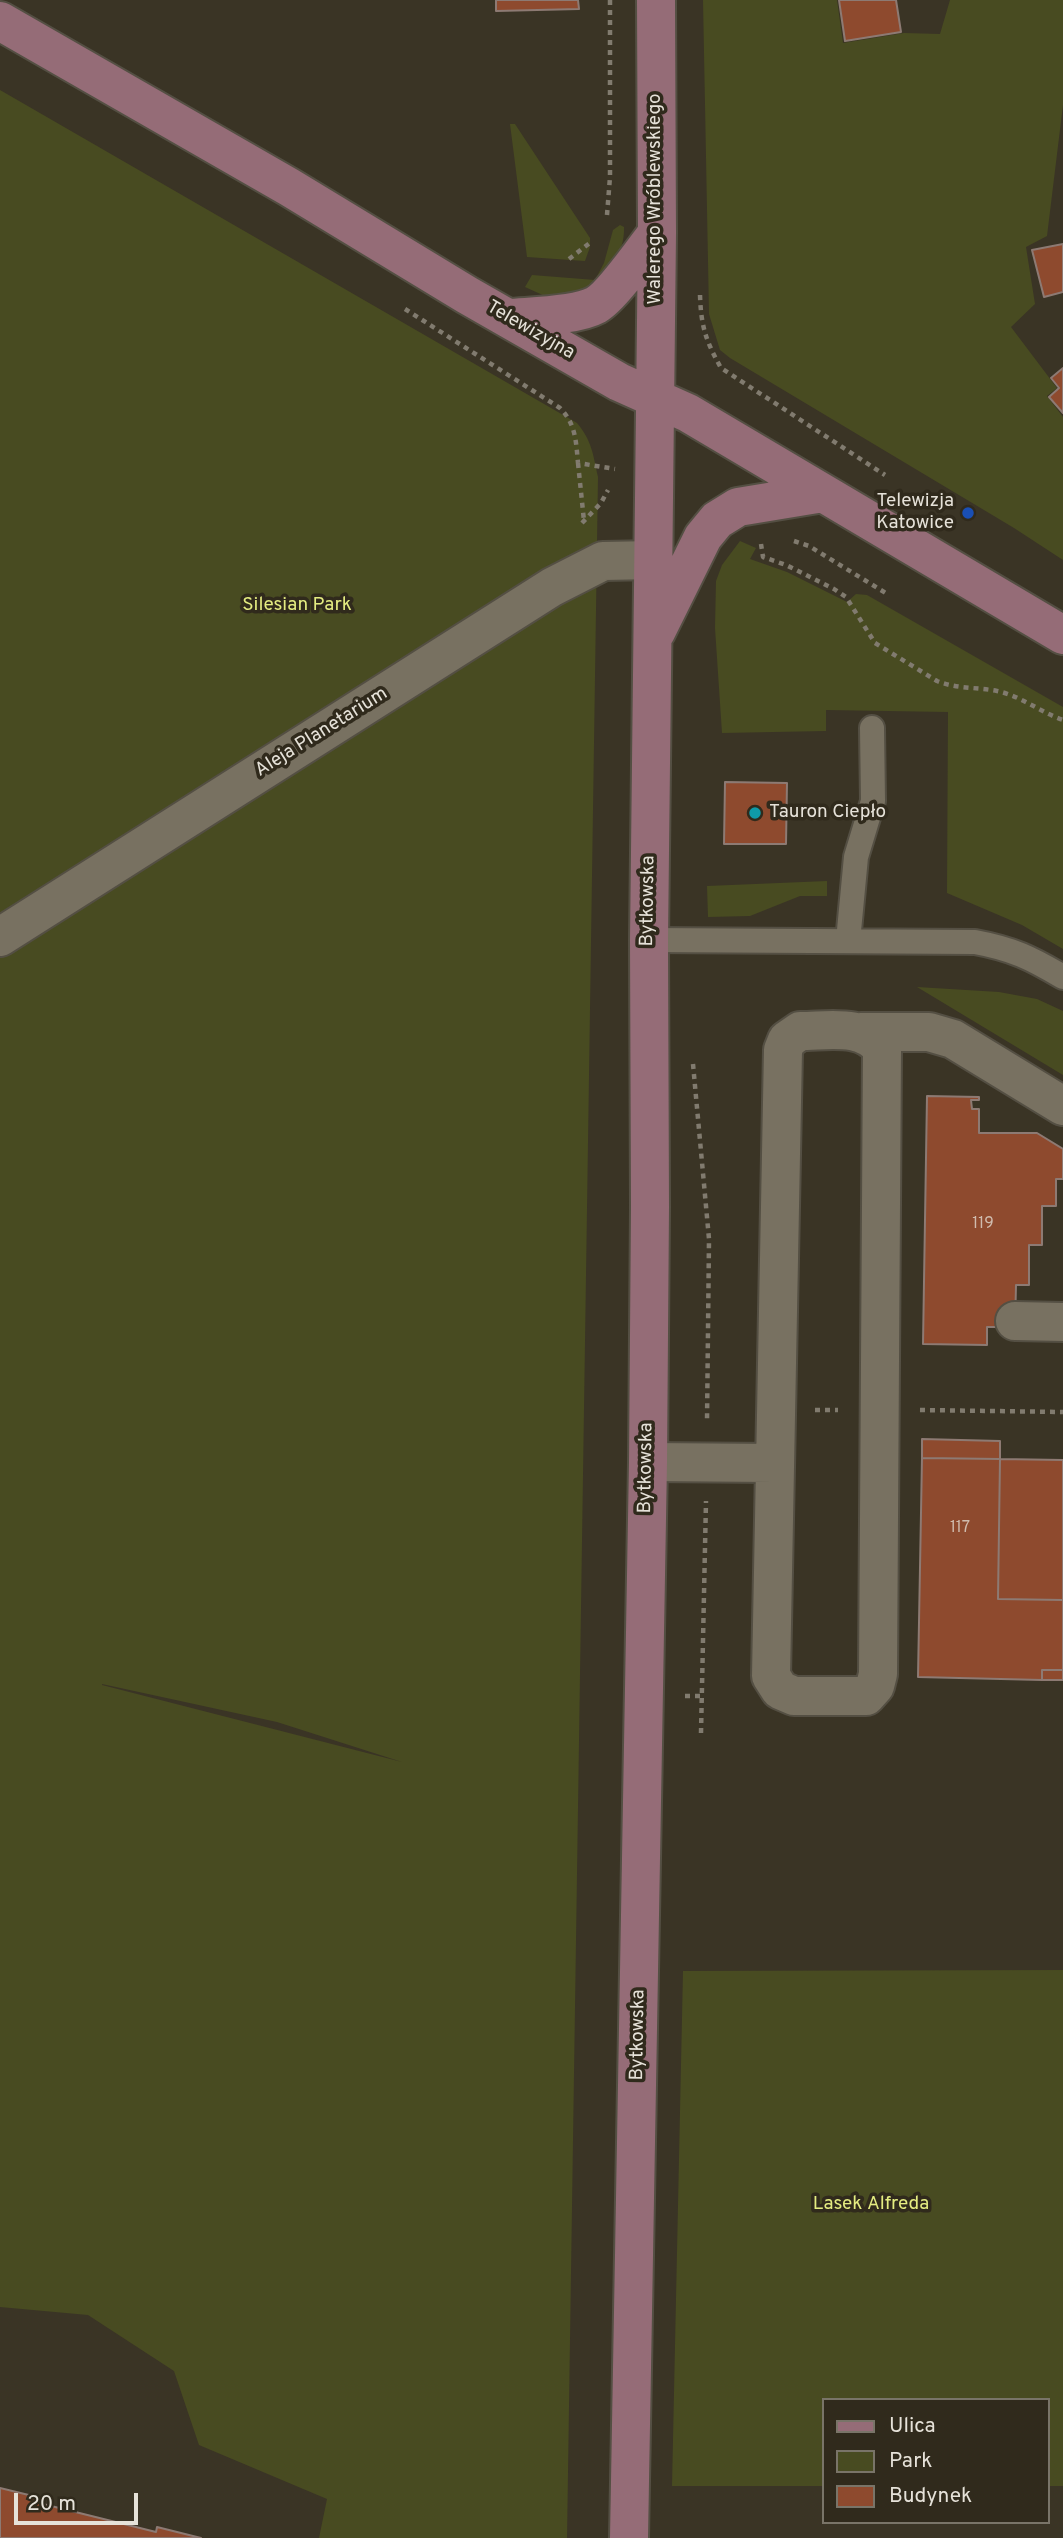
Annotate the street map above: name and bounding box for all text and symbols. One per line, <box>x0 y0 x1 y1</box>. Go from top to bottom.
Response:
street label: Walerego Wróblewskiego <box>645 93 667 305</box>
street label: Telewizyjna <box>482 297 578 365</box>
place label: Telewizja Katowice <box>876 491 954 535</box>
marker: Telewizja Katowice <box>960 505 976 521</box>
park label: Silesian Park <box>242 595 352 617</box>
street label: Aleja Planetarium <box>252 683 392 783</box>
place label: Tauron Ciepło <box>769 802 886 824</box>
marker: Tauron Ciepło <box>747 805 763 821</box>
street label: Bytkowska <box>637 855 661 947</box>
house number: 119 <box>972 1215 994 1235</box>
street label: Bytkowska <box>635 1422 659 1514</box>
house number: 117 <box>950 1519 970 1539</box>
street label: Bytkowska <box>627 1989 651 2081</box>
park label: Lasek Alfreda <box>813 2194 929 2216</box>
legend <box>822 2398 1049 2524</box>
text: Ulica <box>889 2413 936 2440</box>
text: Park <box>889 2448 932 2475</box>
scale bar <box>18 2478 142 2522</box>
text: Budynek <box>889 2483 972 2510</box>
text: 20 m <box>27 2491 76 2518</box>

